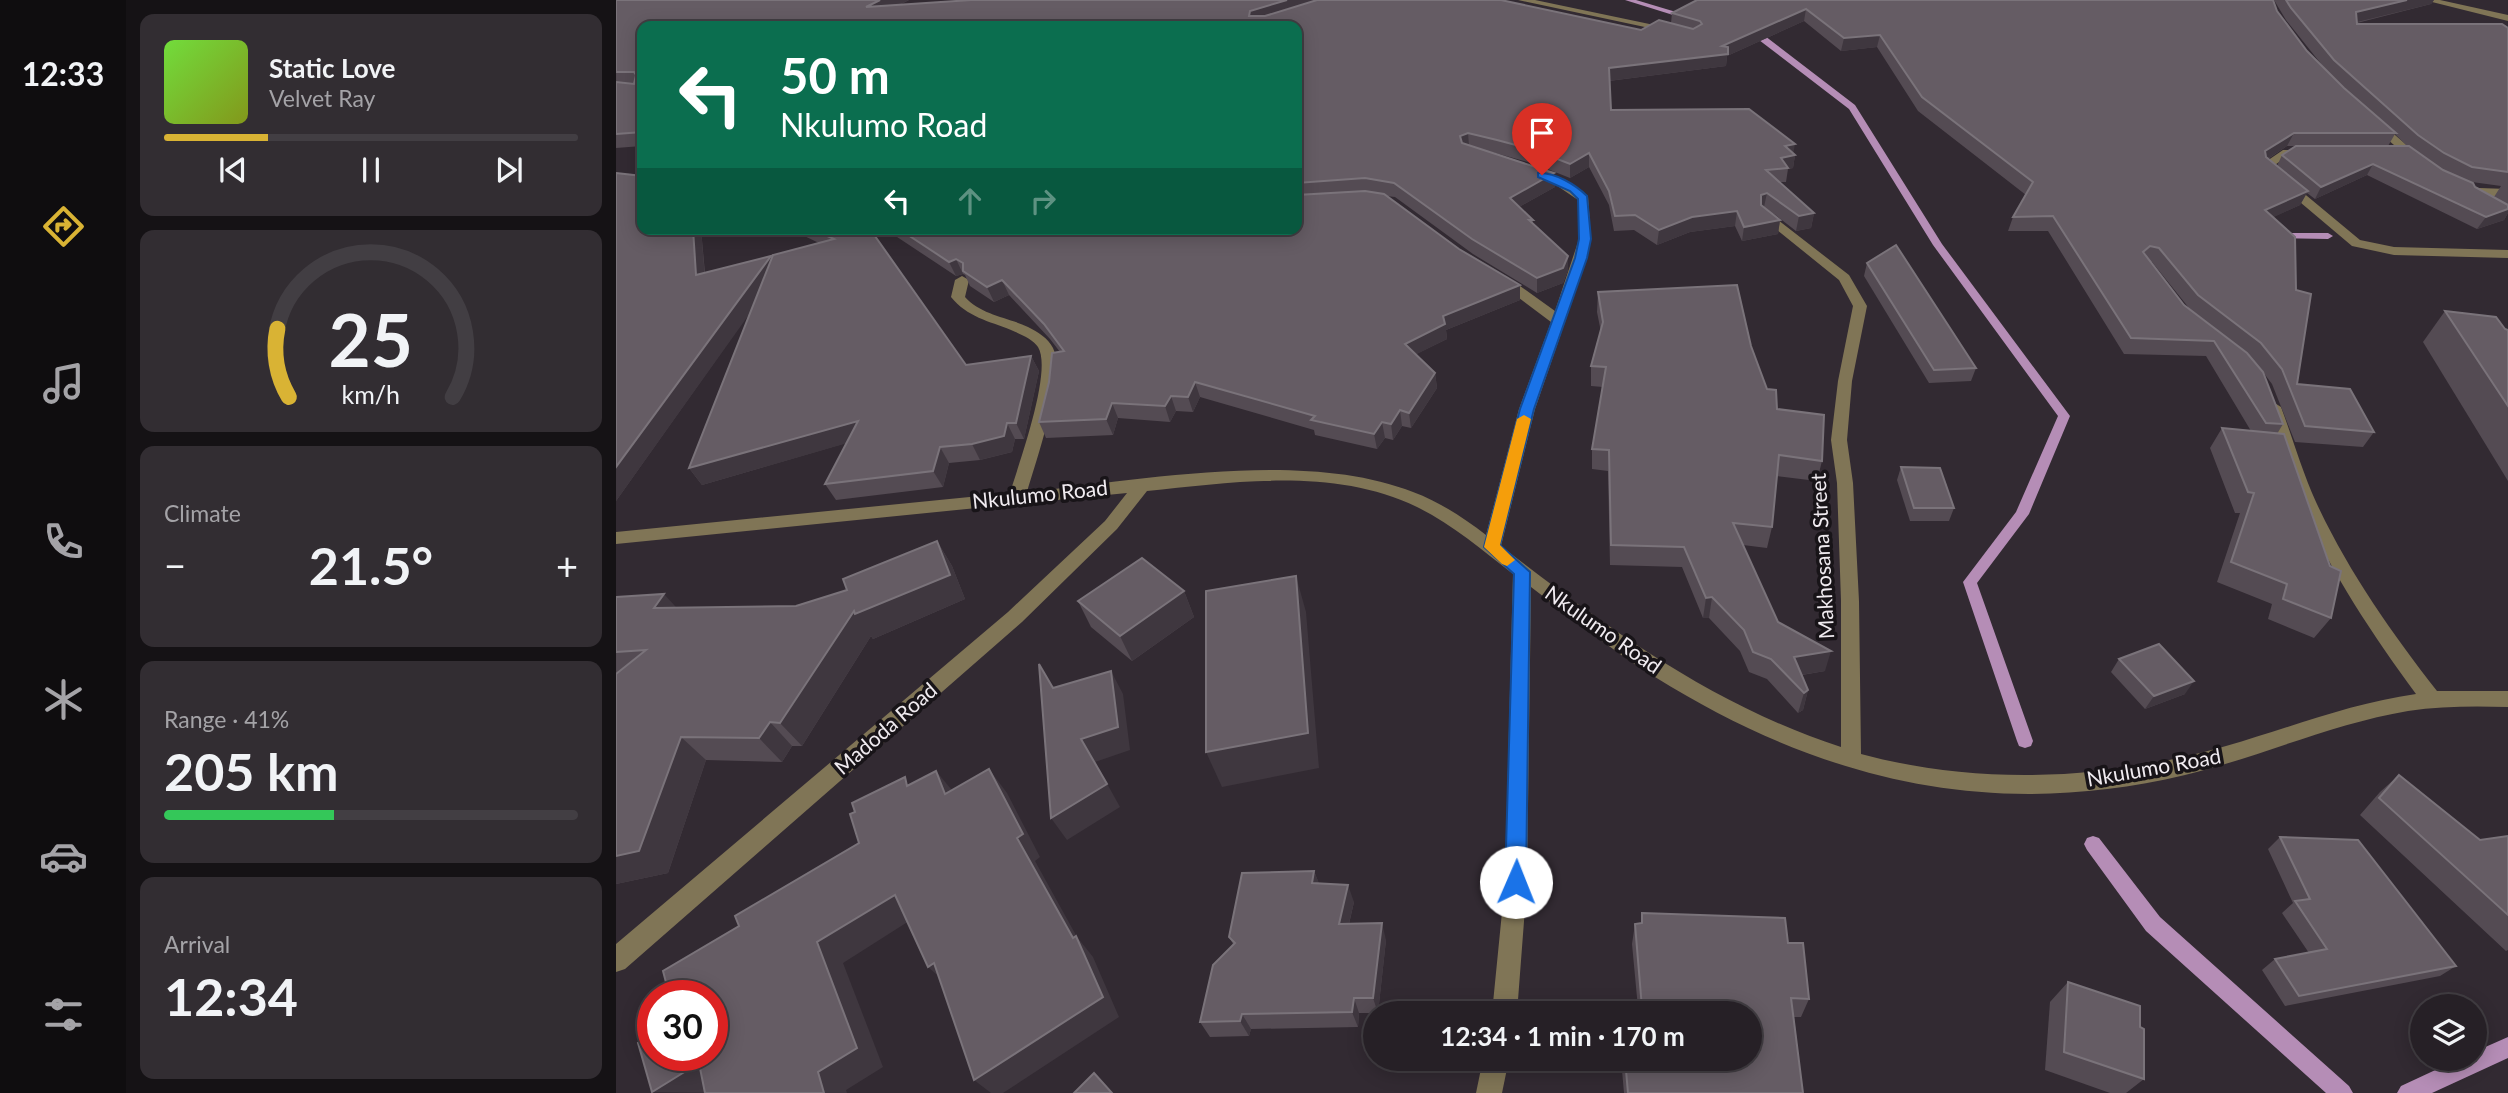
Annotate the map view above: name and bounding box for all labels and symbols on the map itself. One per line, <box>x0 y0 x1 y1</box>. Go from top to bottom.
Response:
pin <box>1512 103 1572 175</box>
street label: Makhosana Street <box>1805 472 1838 640</box>
street label: Nkulumo Road <box>971 474 1109 513</box>
street label: Nkulumo Road <box>1541 580 1667 678</box>
street label: Madoda Road <box>829 677 941 779</box>
street label: Nkulumo Road <box>2085 742 2223 791</box>
position arrow <box>1479 845 1553 919</box>
speed limit sign: 30 <box>637 980 728 1071</box>

